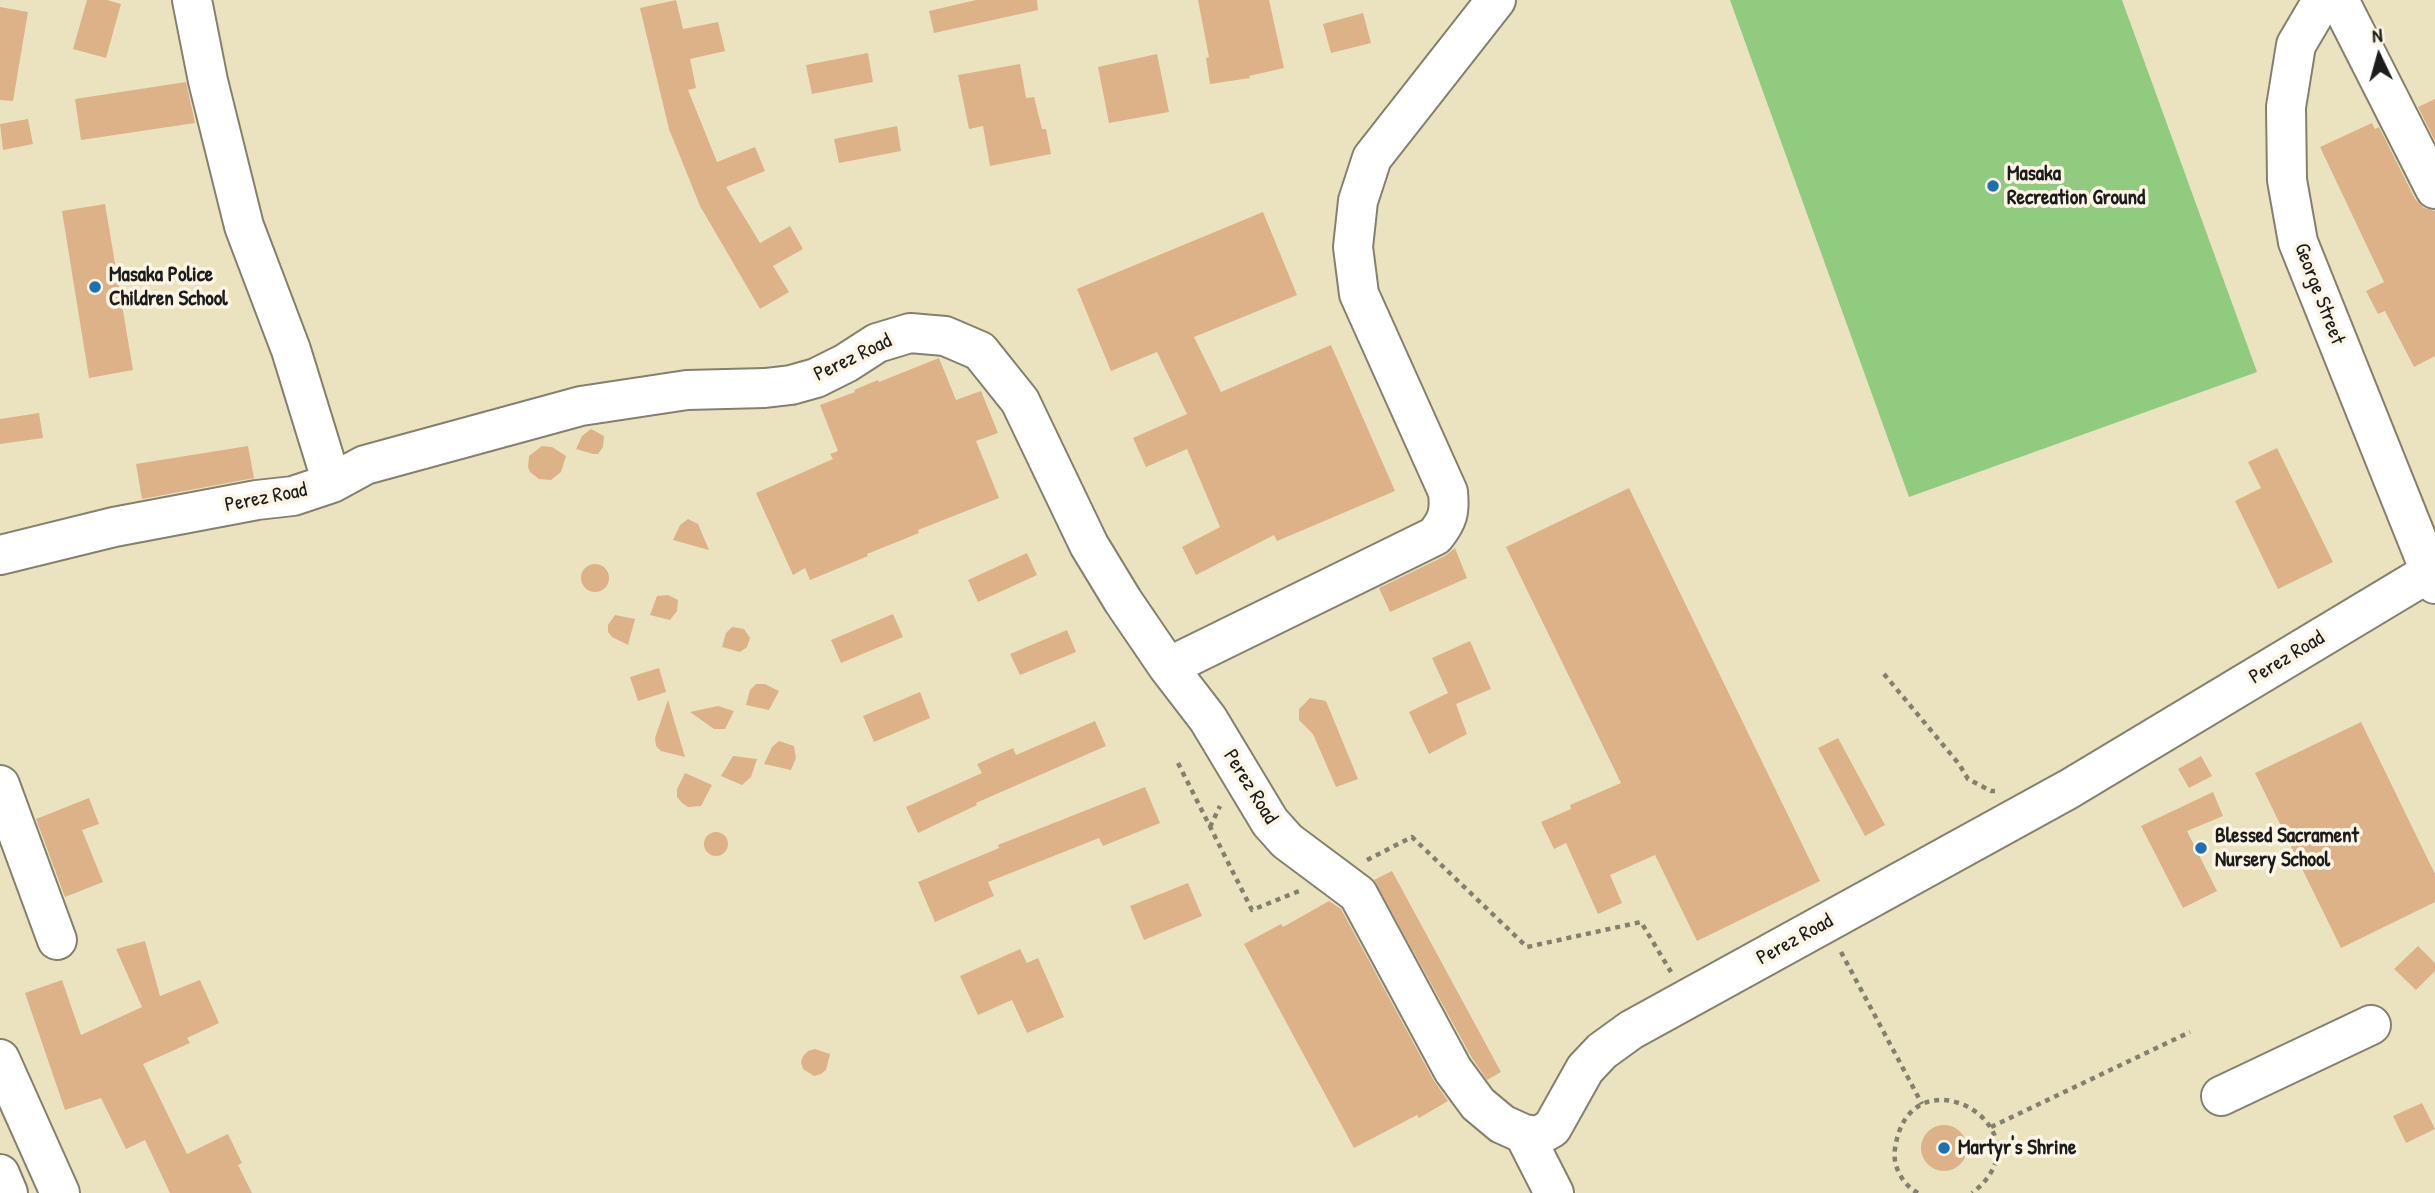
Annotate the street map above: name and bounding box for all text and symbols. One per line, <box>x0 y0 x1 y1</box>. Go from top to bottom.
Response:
north arrow <box>2344 21 2414 91</box>
text: N <box>2371 22 2383 48</box>
place label: Masaka Recreation Ground <box>2007 161 2145 211</box>
marker: Masaka Recreation Ground <box>1985 178 2001 194</box>
street label: George Street <box>2288 240 2350 348</box>
place label: Masaka Police Children School <box>109 262 228 312</box>
marker: Masaka Police Children School <box>87 279 103 295</box>
street label: Perez Road <box>810 328 896 388</box>
street label: Perez Road <box>223 478 309 518</box>
street label: Perez Road <box>2245 626 2329 690</box>
street label: Perez Road <box>1217 745 1283 829</box>
place label: Blessed Sacrament Nursery School <box>2215 823 2359 873</box>
marker: Blessed Sacrament Nursery School <box>2193 840 2209 856</box>
street label: Perez Road <box>1753 909 1837 971</box>
place label: Martyr's Shrine <box>1958 1135 2076 1161</box>
marker: Martyr's Shrine <box>1936 1140 1952 1156</box>

